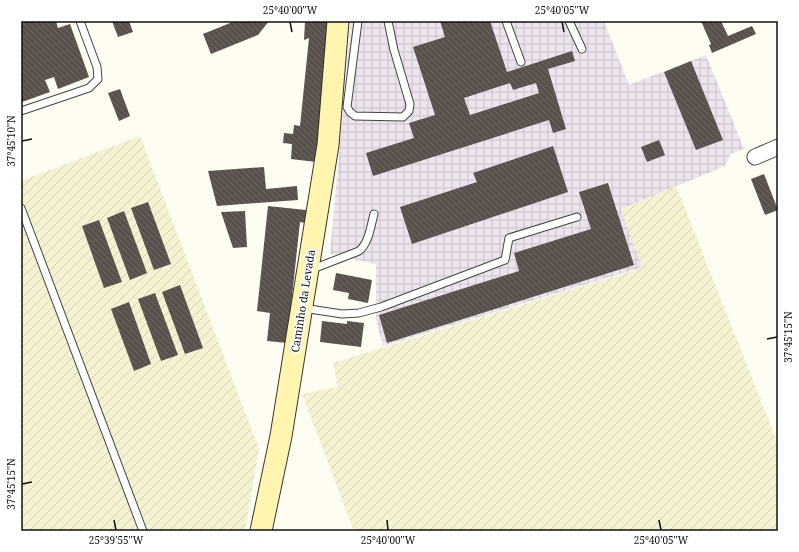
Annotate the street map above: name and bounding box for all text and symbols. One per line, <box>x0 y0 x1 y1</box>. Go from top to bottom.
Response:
text: 25°40'00"W <box>263 3 318 17</box>
text: 25°40'05"W <box>535 3 590 17</box>
text: 37°45'10"N <box>4 115 18 167</box>
street label: Caminho da Levada <box>287 248 318 354</box>
text: 37°45'15"N <box>781 311 795 363</box>
text: 37°45'15"N <box>4 458 18 510</box>
text: 25°39'55"W <box>89 533 144 547</box>
text: 25°40'00"W <box>361 533 416 547</box>
text: 25°40'05"W <box>634 533 689 547</box>

